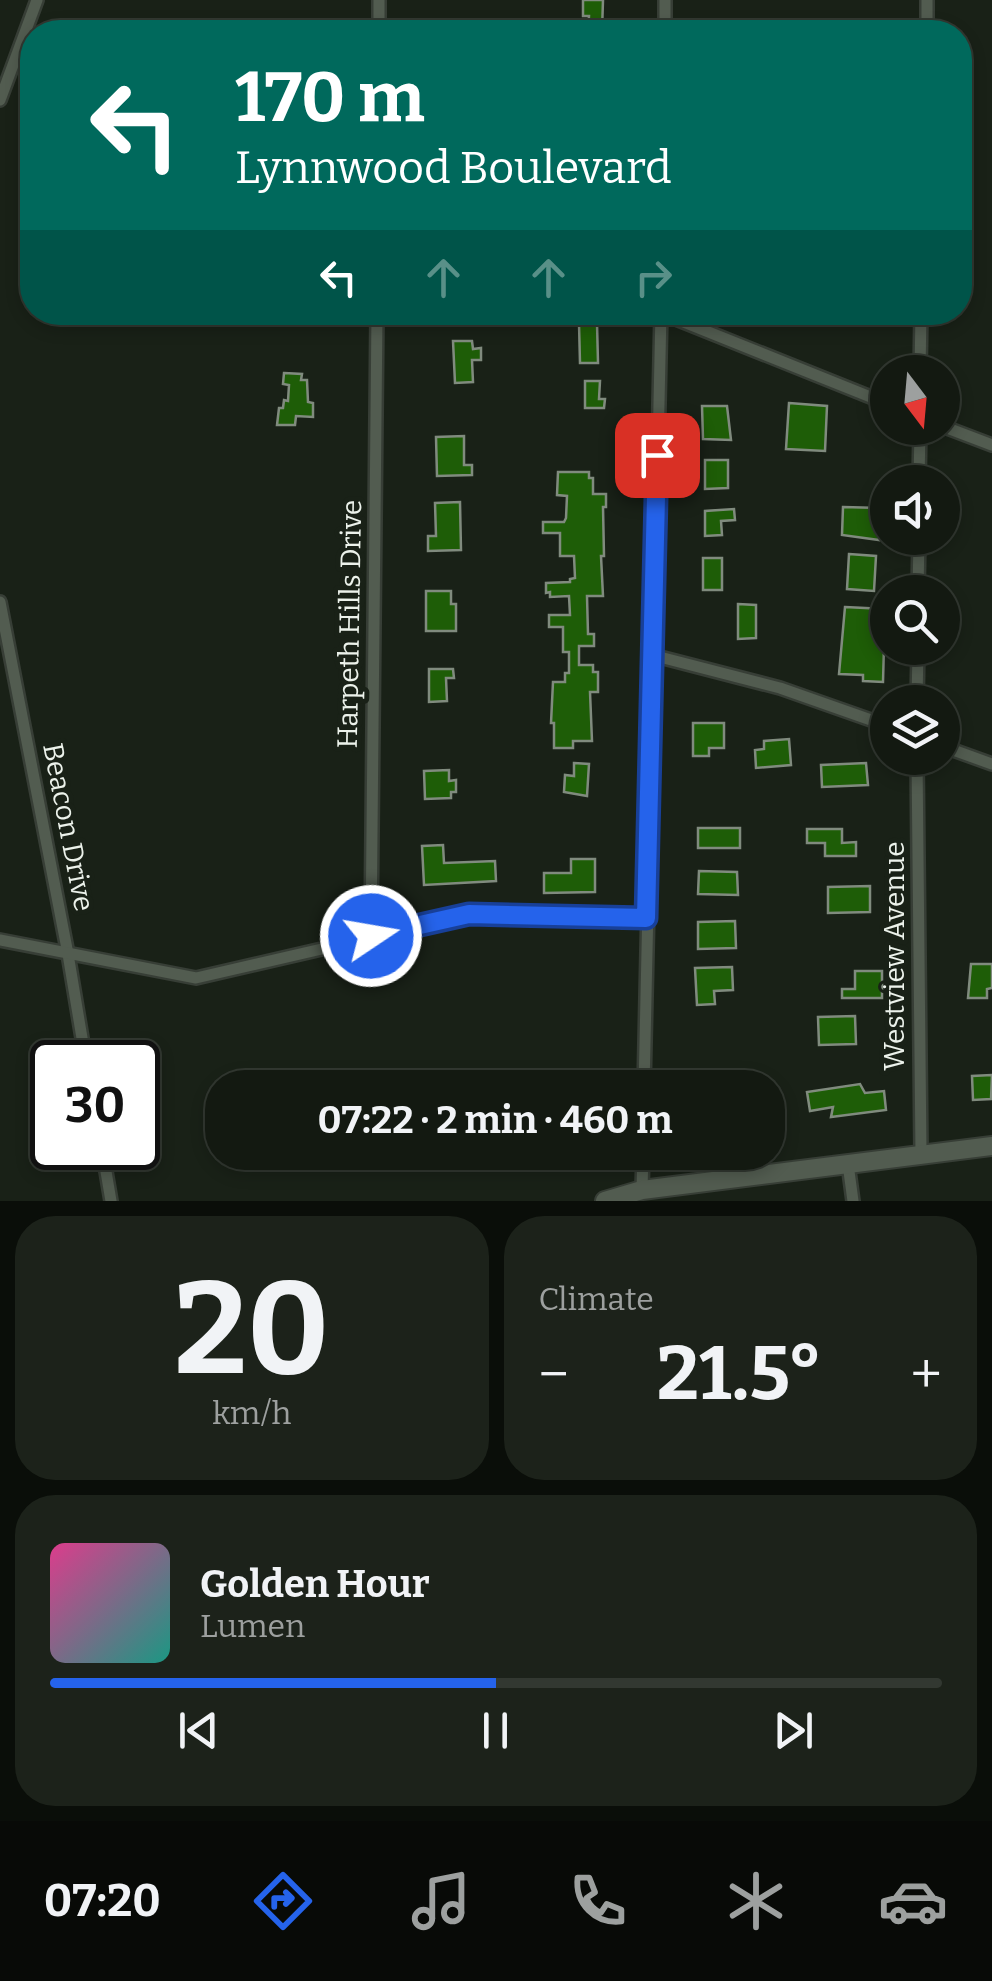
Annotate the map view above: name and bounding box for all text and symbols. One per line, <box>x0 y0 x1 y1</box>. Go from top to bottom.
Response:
text: 170 m <box>235 56 425 140</box>
icon: left <box>70 60 200 190</box>
text: Lynnwood Boulevard <box>235 141 672 195</box>
icon: left <box>311 250 366 305</box>
icon: ahead <box>416 250 471 305</box>
icon: ahead <box>521 250 576 305</box>
icon: right <box>626 250 681 305</box>
north arrow <box>870 355 960 445</box>
map controls <box>870 355 960 775</box>
pin <box>615 413 700 498</box>
icon: arrive <box>630 428 685 483</box>
button: sound <box>870 465 960 555</box>
street label: Harpeth Hills Drive <box>331 499 368 749</box>
button: search <box>870 575 960 665</box>
button: layers <box>870 685 960 775</box>
street label: Beacon Drive <box>36 740 101 914</box>
street label: Westview Avenue <box>878 841 911 1071</box>
position arrow <box>319 884 423 988</box>
speed limit sign: 30 <box>30 1040 160 1170</box>
text: 07:22 · 2 min · 460 m <box>317 1097 673 1143</box>
text: 20 <box>174 1251 330 1407</box>
text: Climate <box>539 1280 654 1318</box>
text: 21.5° <box>657 1329 823 1419</box>
text: − <box>539 1342 569 1408</box>
text: + <box>911 1342 942 1408</box>
text: km/h <box>212 1394 291 1432</box>
text: Golden Hour <box>200 1561 430 1607</box>
text: Lumen <box>200 1607 305 1645</box>
icon: previous <box>171 1703 226 1758</box>
icon: pause <box>468 1703 523 1758</box>
icon: next <box>766 1703 821 1758</box>
icon: directions <box>248 1866 318 1936</box>
icon: music <box>406 1866 476 1936</box>
icon: phone <box>563 1866 633 1936</box>
icon: climate <box>721 1866 791 1936</box>
icon: car <box>878 1866 948 1936</box>
text: 07:20 <box>44 1874 161 1928</box>

